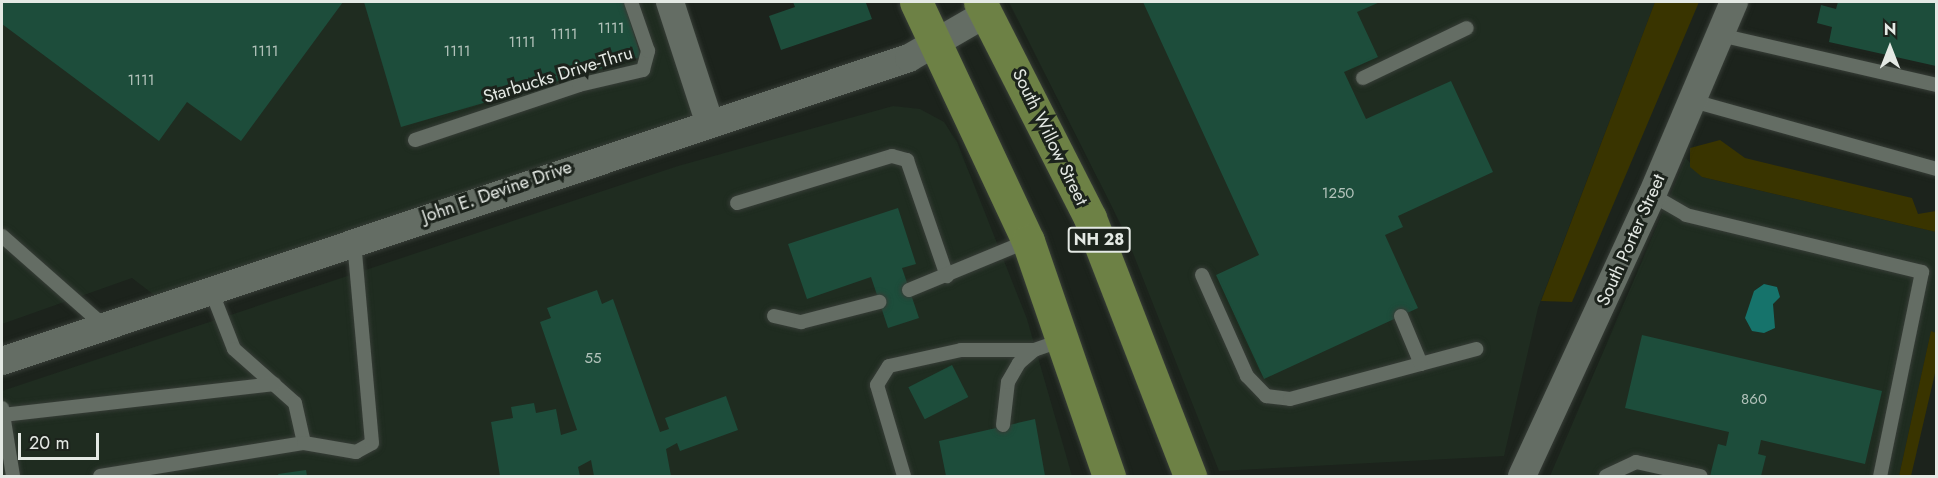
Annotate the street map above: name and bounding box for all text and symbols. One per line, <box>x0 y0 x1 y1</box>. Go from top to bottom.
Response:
north arrow <box>1860 18 1920 78</box>
text: N <box>1884 18 1896 41</box>
house number: 1111 <box>598 20 624 38</box>
house number: 1111 <box>551 26 577 44</box>
house number: 1111 <box>509 34 535 52</box>
street label: Starbucks Drive-Thru <box>481 42 635 108</box>
house number: 1111 <box>252 43 278 61</box>
house number: 1111 <box>444 43 470 61</box>
street label: South Willow Street <box>1008 65 1092 209</box>
house number: 1111 <box>128 72 154 90</box>
street label: John E. Devine Drive <box>419 156 575 228</box>
street label: South Porter Street <box>1592 171 1670 309</box>
house number: 1250 <box>1322 185 1354 203</box>
road number: NH 28 <box>1068 227 1130 253</box>
house number: 55 <box>585 350 601 368</box>
house number: 860 <box>1741 391 1767 409</box>
scale bar <box>21 421 102 459</box>
text: 20 m <box>29 430 69 456</box>

